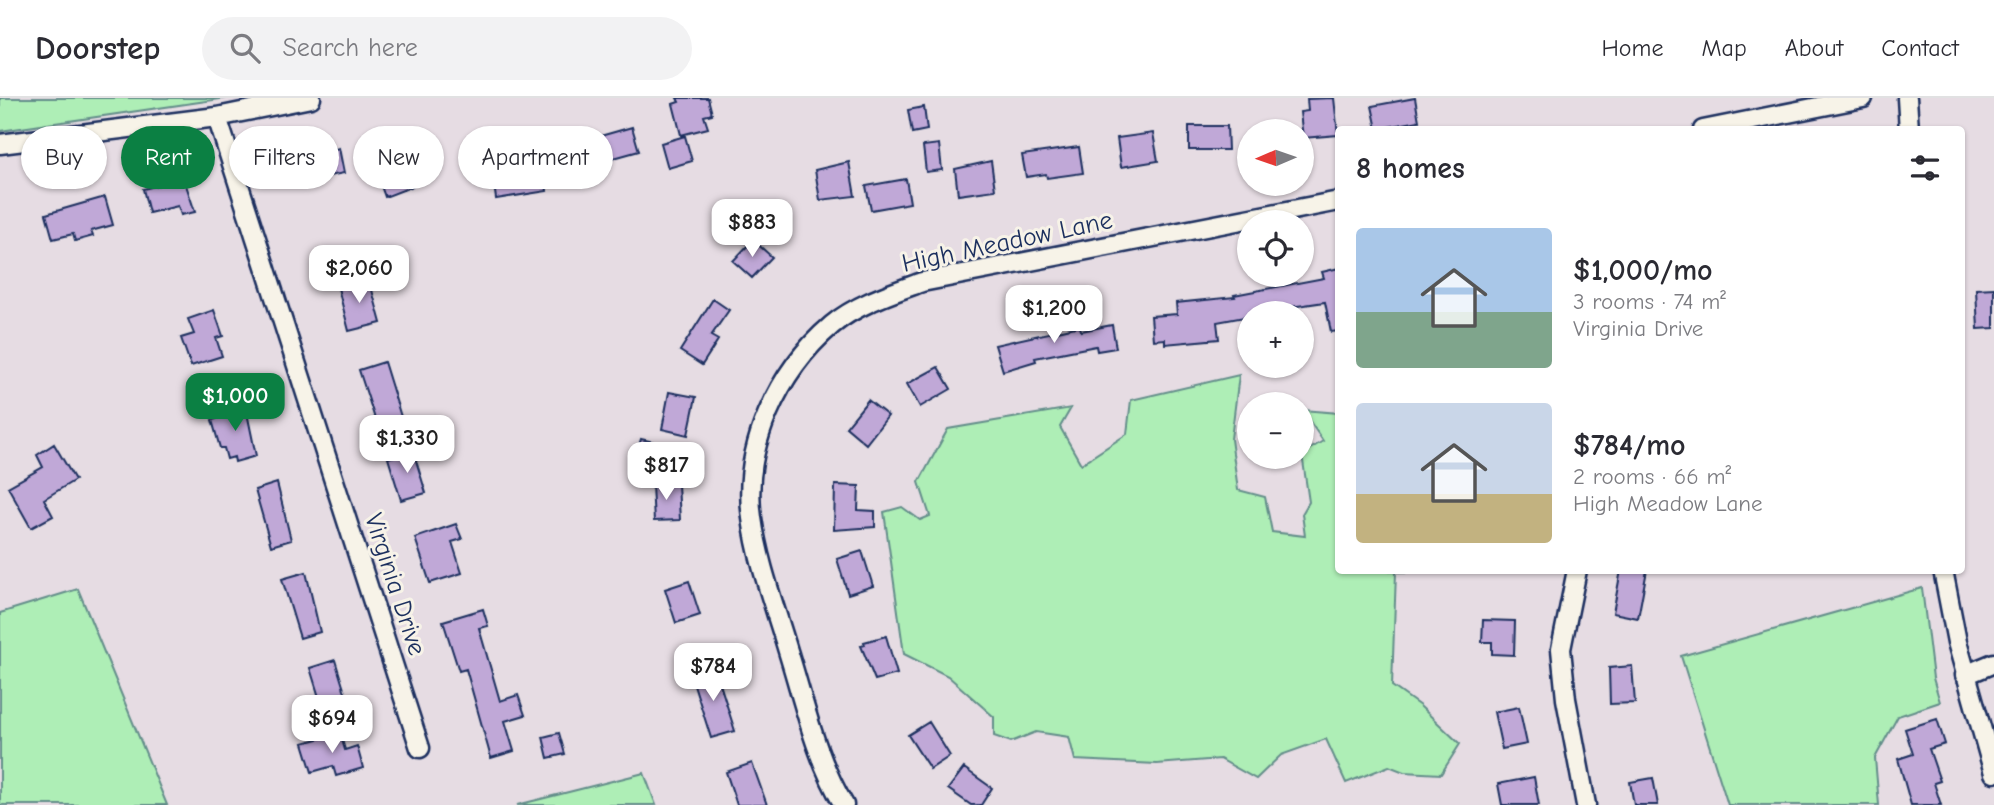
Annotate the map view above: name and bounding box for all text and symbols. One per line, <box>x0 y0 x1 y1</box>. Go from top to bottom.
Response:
search box <box>202 17 692 80</box>
text: Doorstep <box>35 29 160 67</box>
icon: search <box>226 29 264 67</box>
text: Search here <box>282 33 418 63</box>
text: Home <box>1602 34 1663 62</box>
text: Map <box>1701 34 1747 62</box>
text: About <box>1785 34 1843 62</box>
text: Contact <box>1881 34 1959 62</box>
north arrow <box>1237 119 1314 196</box>
map controls <box>1237 119 1314 469</box>
chip: Buy <box>21 126 107 189</box>
chip: Rent <box>121 126 215 189</box>
chip: Filters <box>229 126 339 189</box>
chip: New <box>353 126 444 189</box>
chip: Apartment <box>458 126 613 189</box>
icon: filters <box>1906 149 1944 187</box>
text: 8 homes <box>1356 151 1465 186</box>
pin: $883 <box>711 200 793 259</box>
street label: High Meadow Lane <box>899 205 1115 279</box>
text: $883 <box>728 208 776 235</box>
button: locate <box>1237 210 1314 287</box>
pin: $2,060 <box>302 246 416 305</box>
text: $1,000/mo <box>1573 253 1713 288</box>
text: $2,060 <box>325 254 393 281</box>
icon: home <box>1412 256 1496 340</box>
pin: $1,200 <box>997 286 1111 345</box>
text: 3 rooms · 74 m² <box>1573 288 1726 315</box>
text: $1,200 <box>1021 294 1087 321</box>
button: + <box>1237 301 1314 378</box>
text: Virginia Drive <box>1573 315 1703 342</box>
pin: $1,000 <box>178 374 292 433</box>
text: $1,000 <box>202 382 268 409</box>
button: − <box>1237 392 1314 469</box>
pin: $1,330 <box>350 416 464 475</box>
text: $1,330 <box>375 424 439 451</box>
text: $784/mo <box>1573 428 1686 463</box>
icon: home <box>1412 431 1496 515</box>
pin: $817 <box>625 442 707 502</box>
text: $817 <box>643 451 689 478</box>
text: 2 rooms · 66 m² <box>1573 463 1731 490</box>
text: High Meadow Lane <box>1573 490 1763 517</box>
street label: Virginia Drive <box>358 510 432 659</box>
pin: $784 <box>672 644 754 703</box>
text: $784 <box>690 652 736 679</box>
pin: $694 <box>291 696 373 755</box>
text: $694 <box>308 704 356 731</box>

